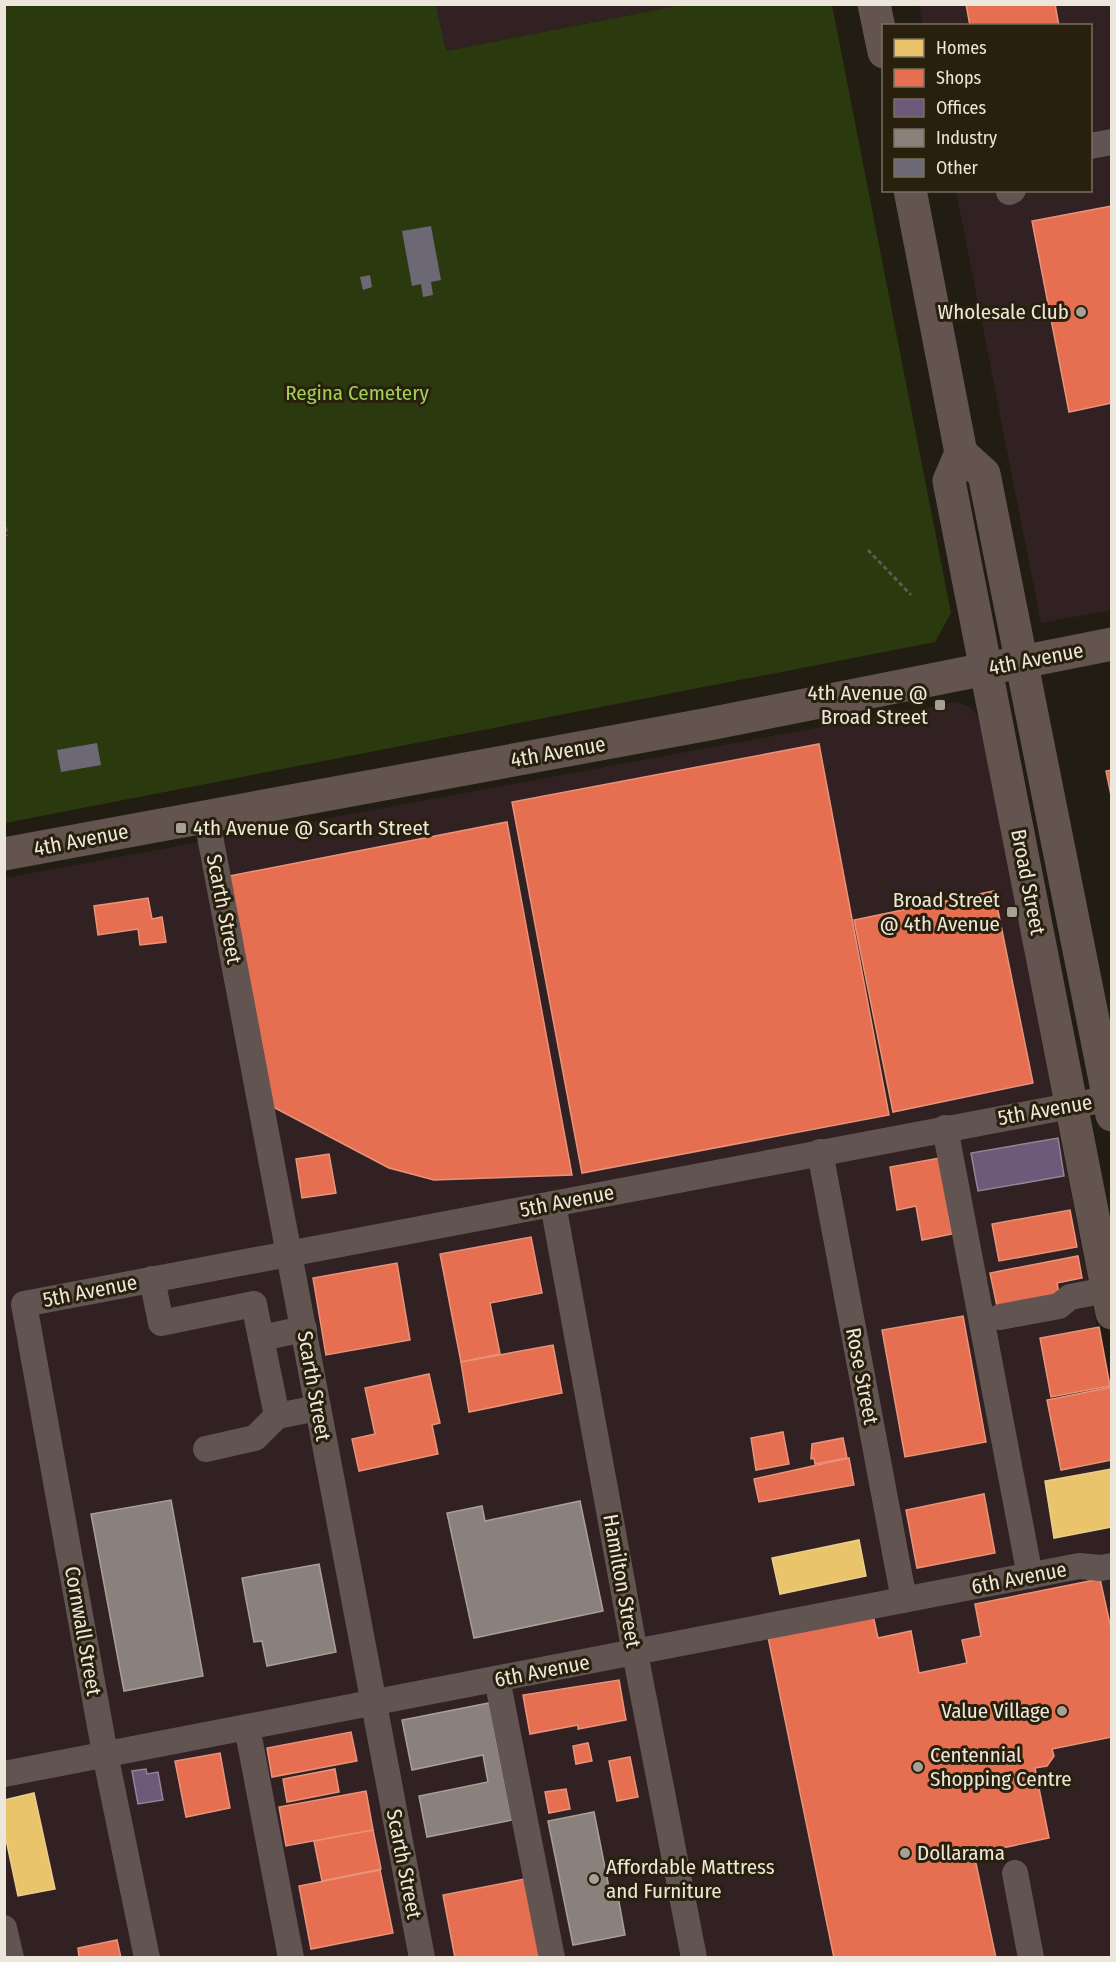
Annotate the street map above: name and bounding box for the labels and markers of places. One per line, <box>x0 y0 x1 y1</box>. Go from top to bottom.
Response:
place label: Wholesale Club <box>938 299 1069 325</box>
marker: Wholesale Club <box>1074 305 1088 319</box>
place label: 4th Avenue @ Broad Street <box>808 680 928 730</box>
marker: 4th Avenue @ Broad Street <box>933 698 947 712</box>
place label: 4th Avenue @ Scarth Street <box>193 815 430 841</box>
marker: 4th Avenue @ Scarth Street <box>174 821 188 835</box>
place label: Broad Street @ 4th Avenue <box>880 887 1000 937</box>
marker: Broad Street @ 4th Avenue <box>1005 905 1019 919</box>
place label: Value Village <box>941 1698 1050 1724</box>
marker: Value Village <box>1055 1704 1069 1718</box>
place label: Centennial Shopping Centre <box>930 1742 1072 1792</box>
marker: Centennial Shopping Centre <box>911 1760 925 1774</box>
place label: Dollarama <box>917 1840 1005 1866</box>
marker: Dollarama <box>898 1846 912 1860</box>
place label: Affordable Mattress and Furniture <box>606 1854 775 1904</box>
marker: Affordable Mattress and Furniture <box>587 1872 601 1886</box>

